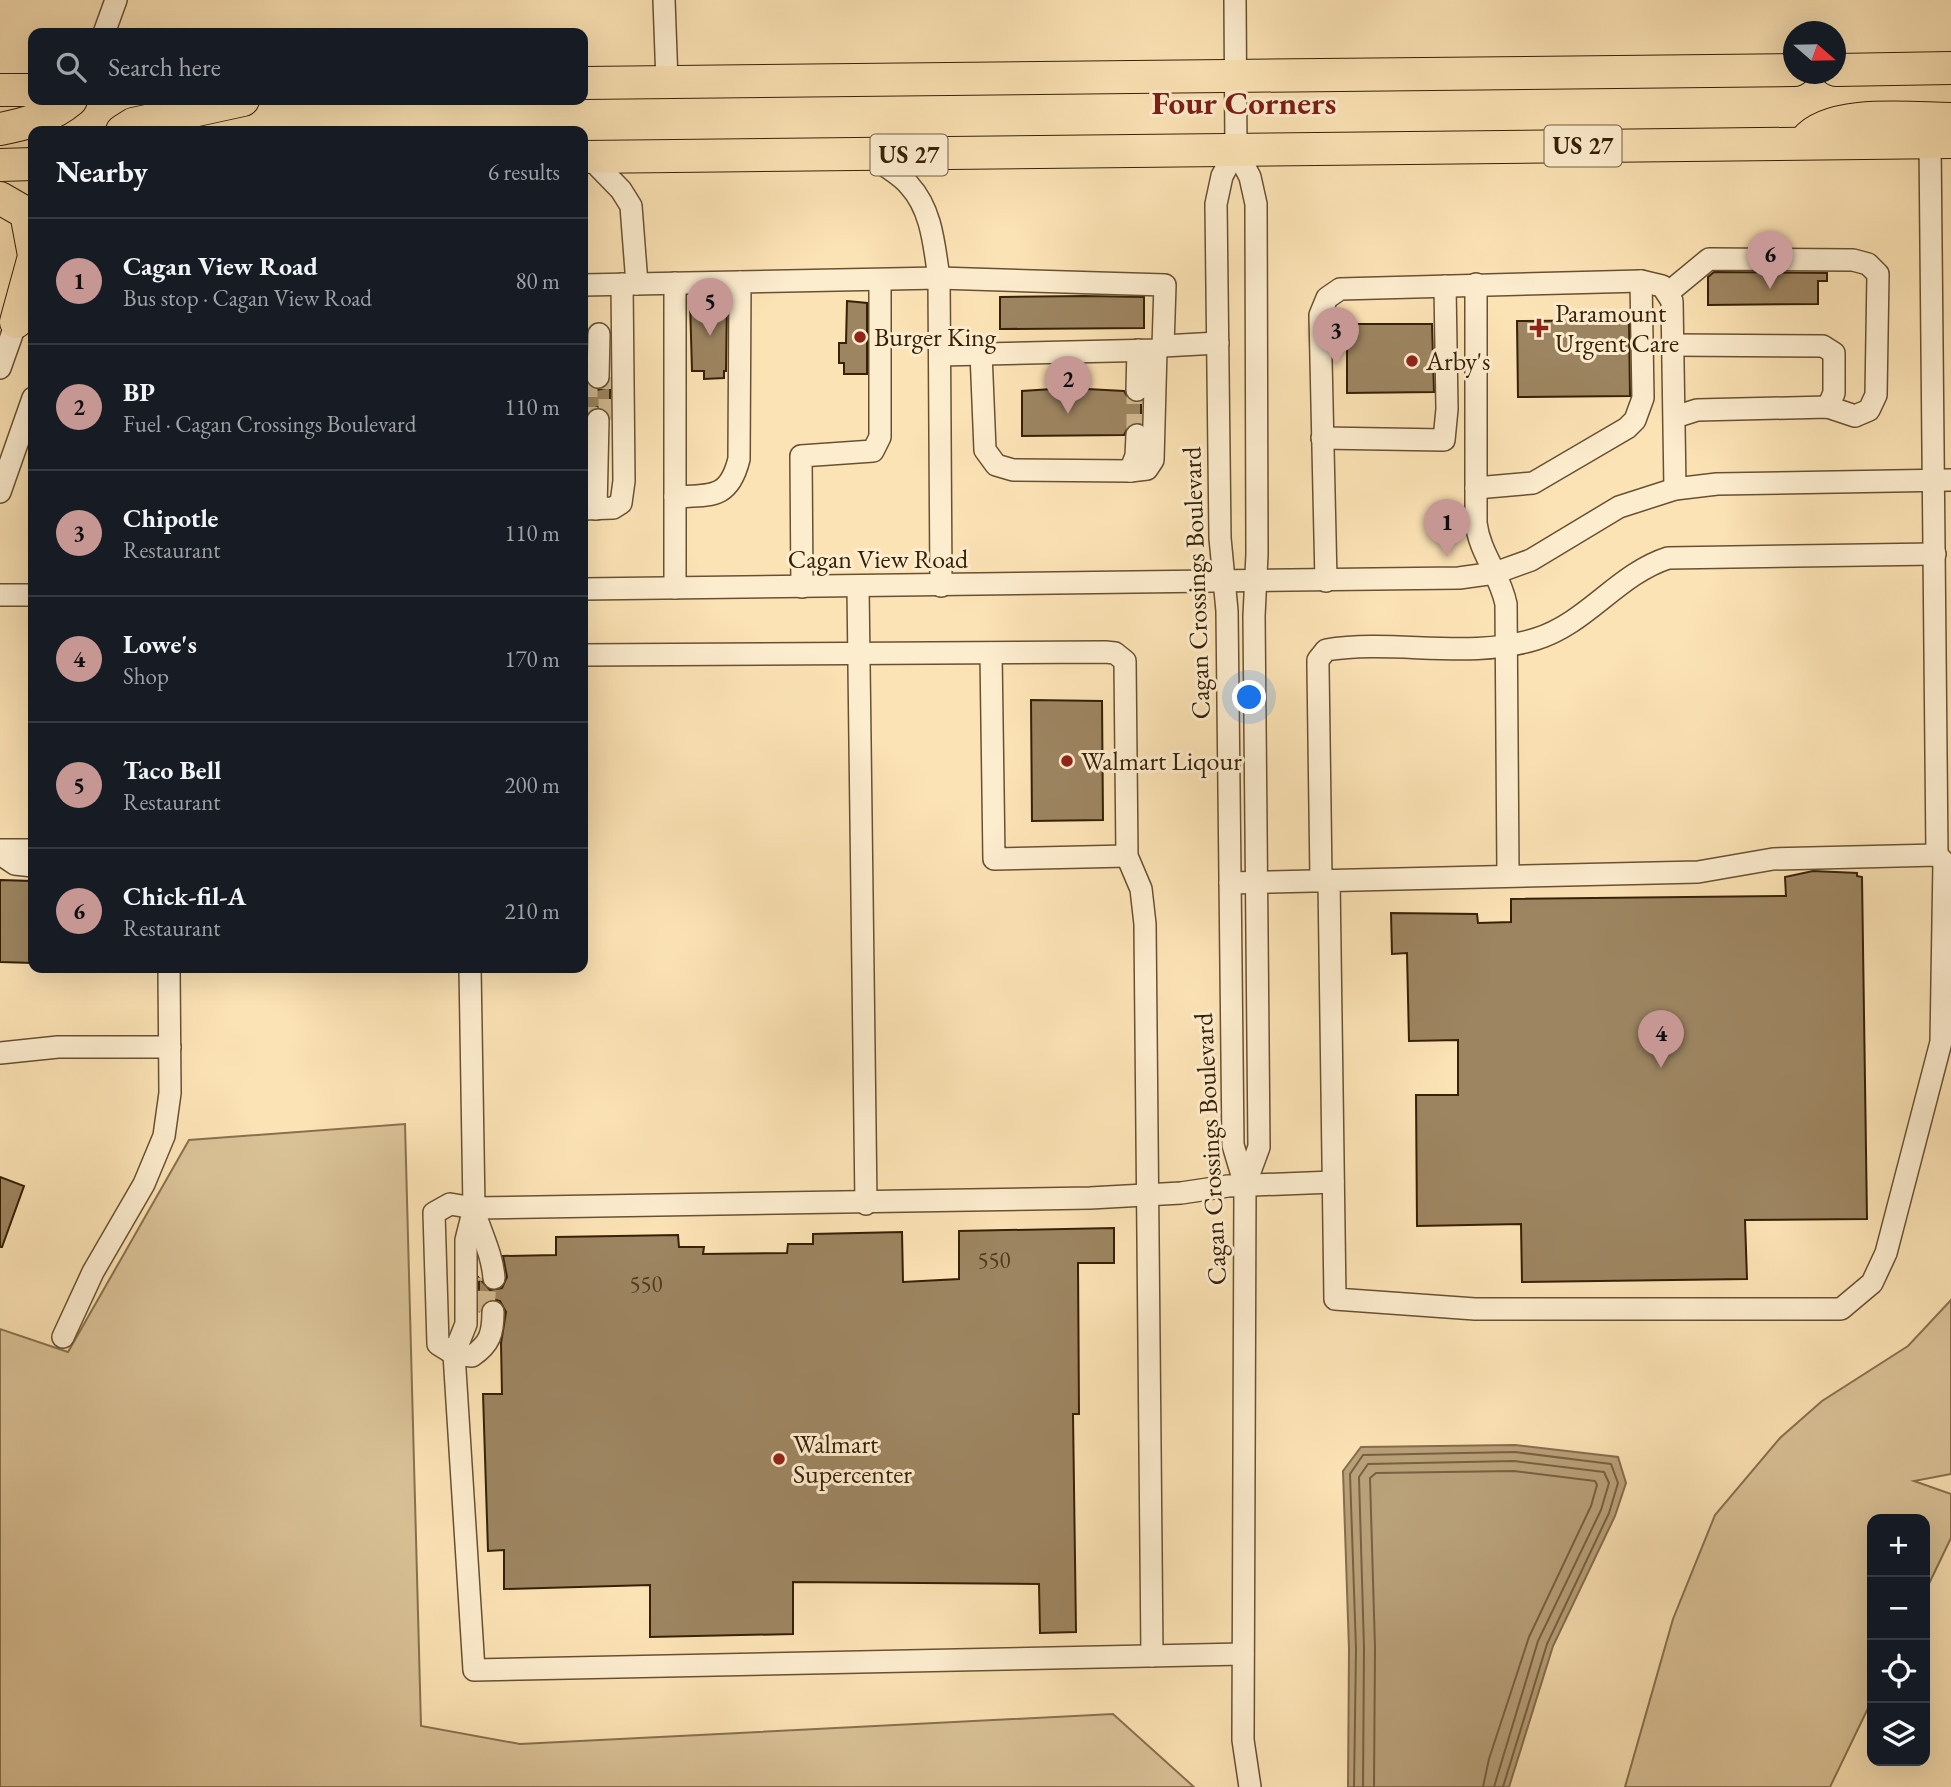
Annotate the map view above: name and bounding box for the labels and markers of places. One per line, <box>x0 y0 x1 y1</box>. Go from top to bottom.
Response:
pin: 6 <box>1747 231 1793 289</box>
pin: 5 <box>687 278 733 336</box>
place label: Paramount Urgent Care <box>1555 296 1679 360</box>
pin: 3 <box>1313 307 1359 365</box>
marker: Paramount Urgent Care <box>1529 318 1549 338</box>
place label: Burger King <box>874 320 997 354</box>
marker: Burger King <box>852 329 868 345</box>
place label: Arby's <box>1425 344 1490 378</box>
marker: Arby's <box>1404 353 1420 369</box>
pin: 2 <box>1045 356 1091 414</box>
pin: 1 <box>1424 499 1470 557</box>
place label: Walmart Liqour <box>1081 744 1242 778</box>
marker: Walmart Liqour <box>1059 753 1075 769</box>
pin: 4 <box>1638 1010 1684 1068</box>
place label: Walmart Supercenter <box>793 1427 912 1491</box>
marker: Walmart Supercenter <box>771 1451 787 1467</box>

